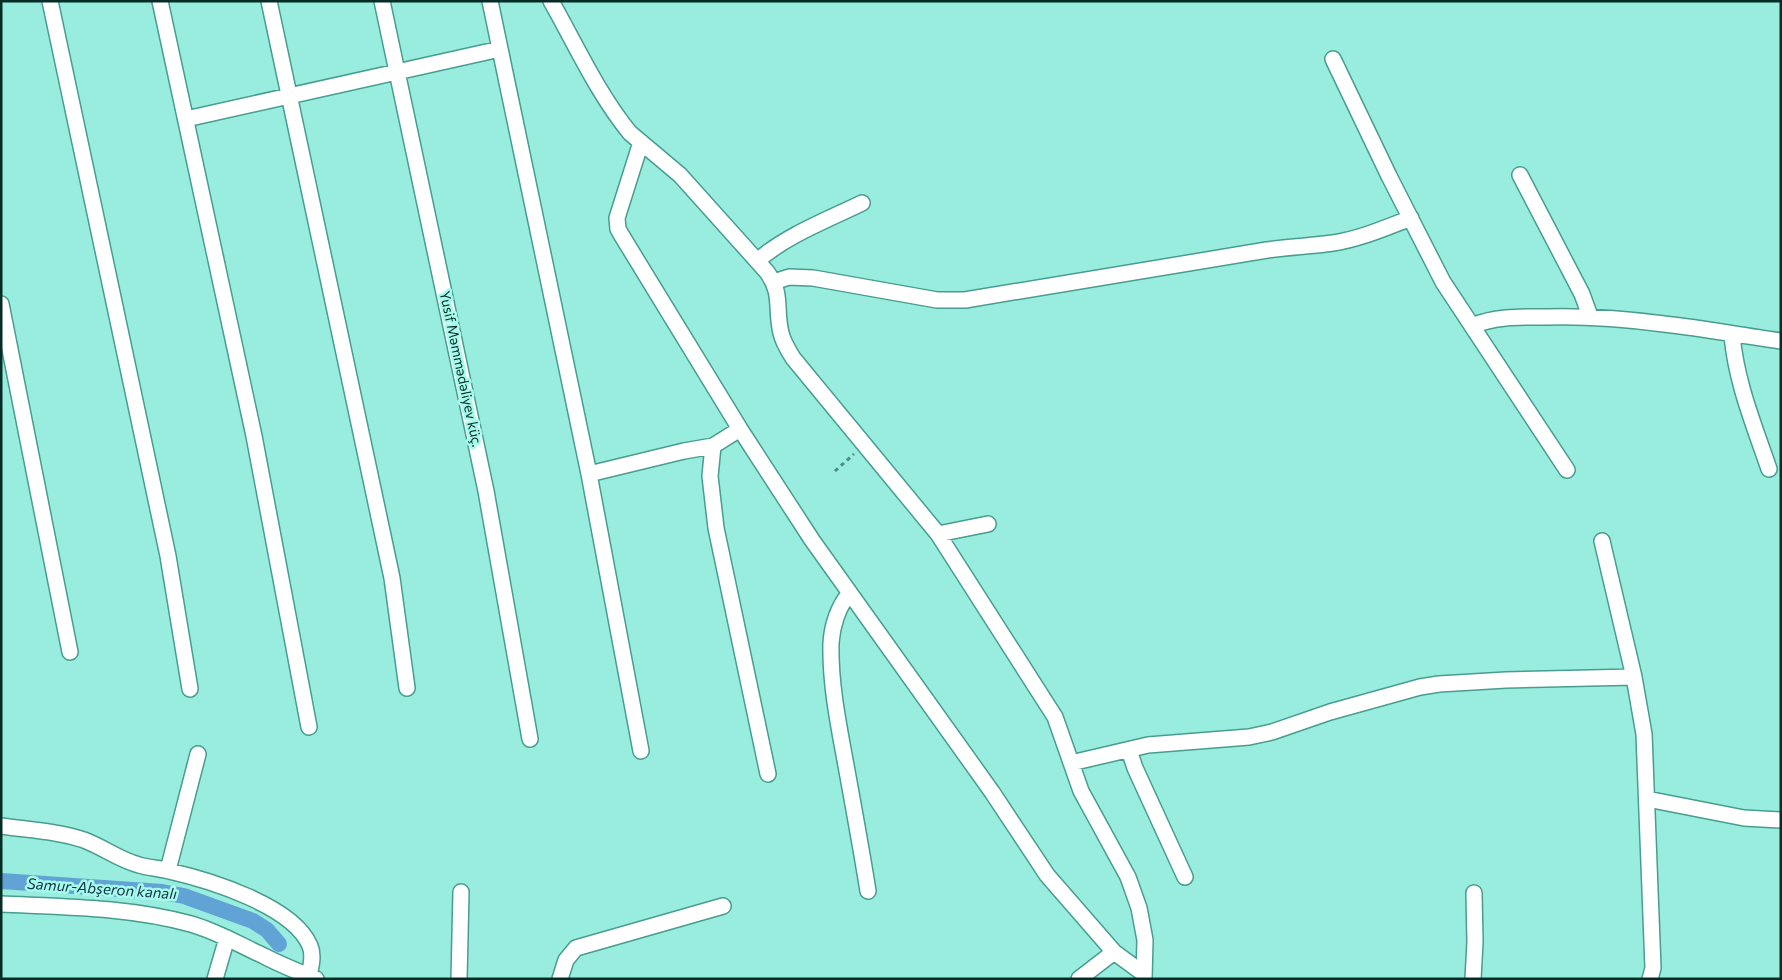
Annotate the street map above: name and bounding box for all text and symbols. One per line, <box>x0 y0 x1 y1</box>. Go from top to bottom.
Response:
street label: Yusif Məmmədəliyev küç. <box>437 289 486 448</box>
water label: Samur-Abşeron kanalı <box>27 874 178 902</box>

